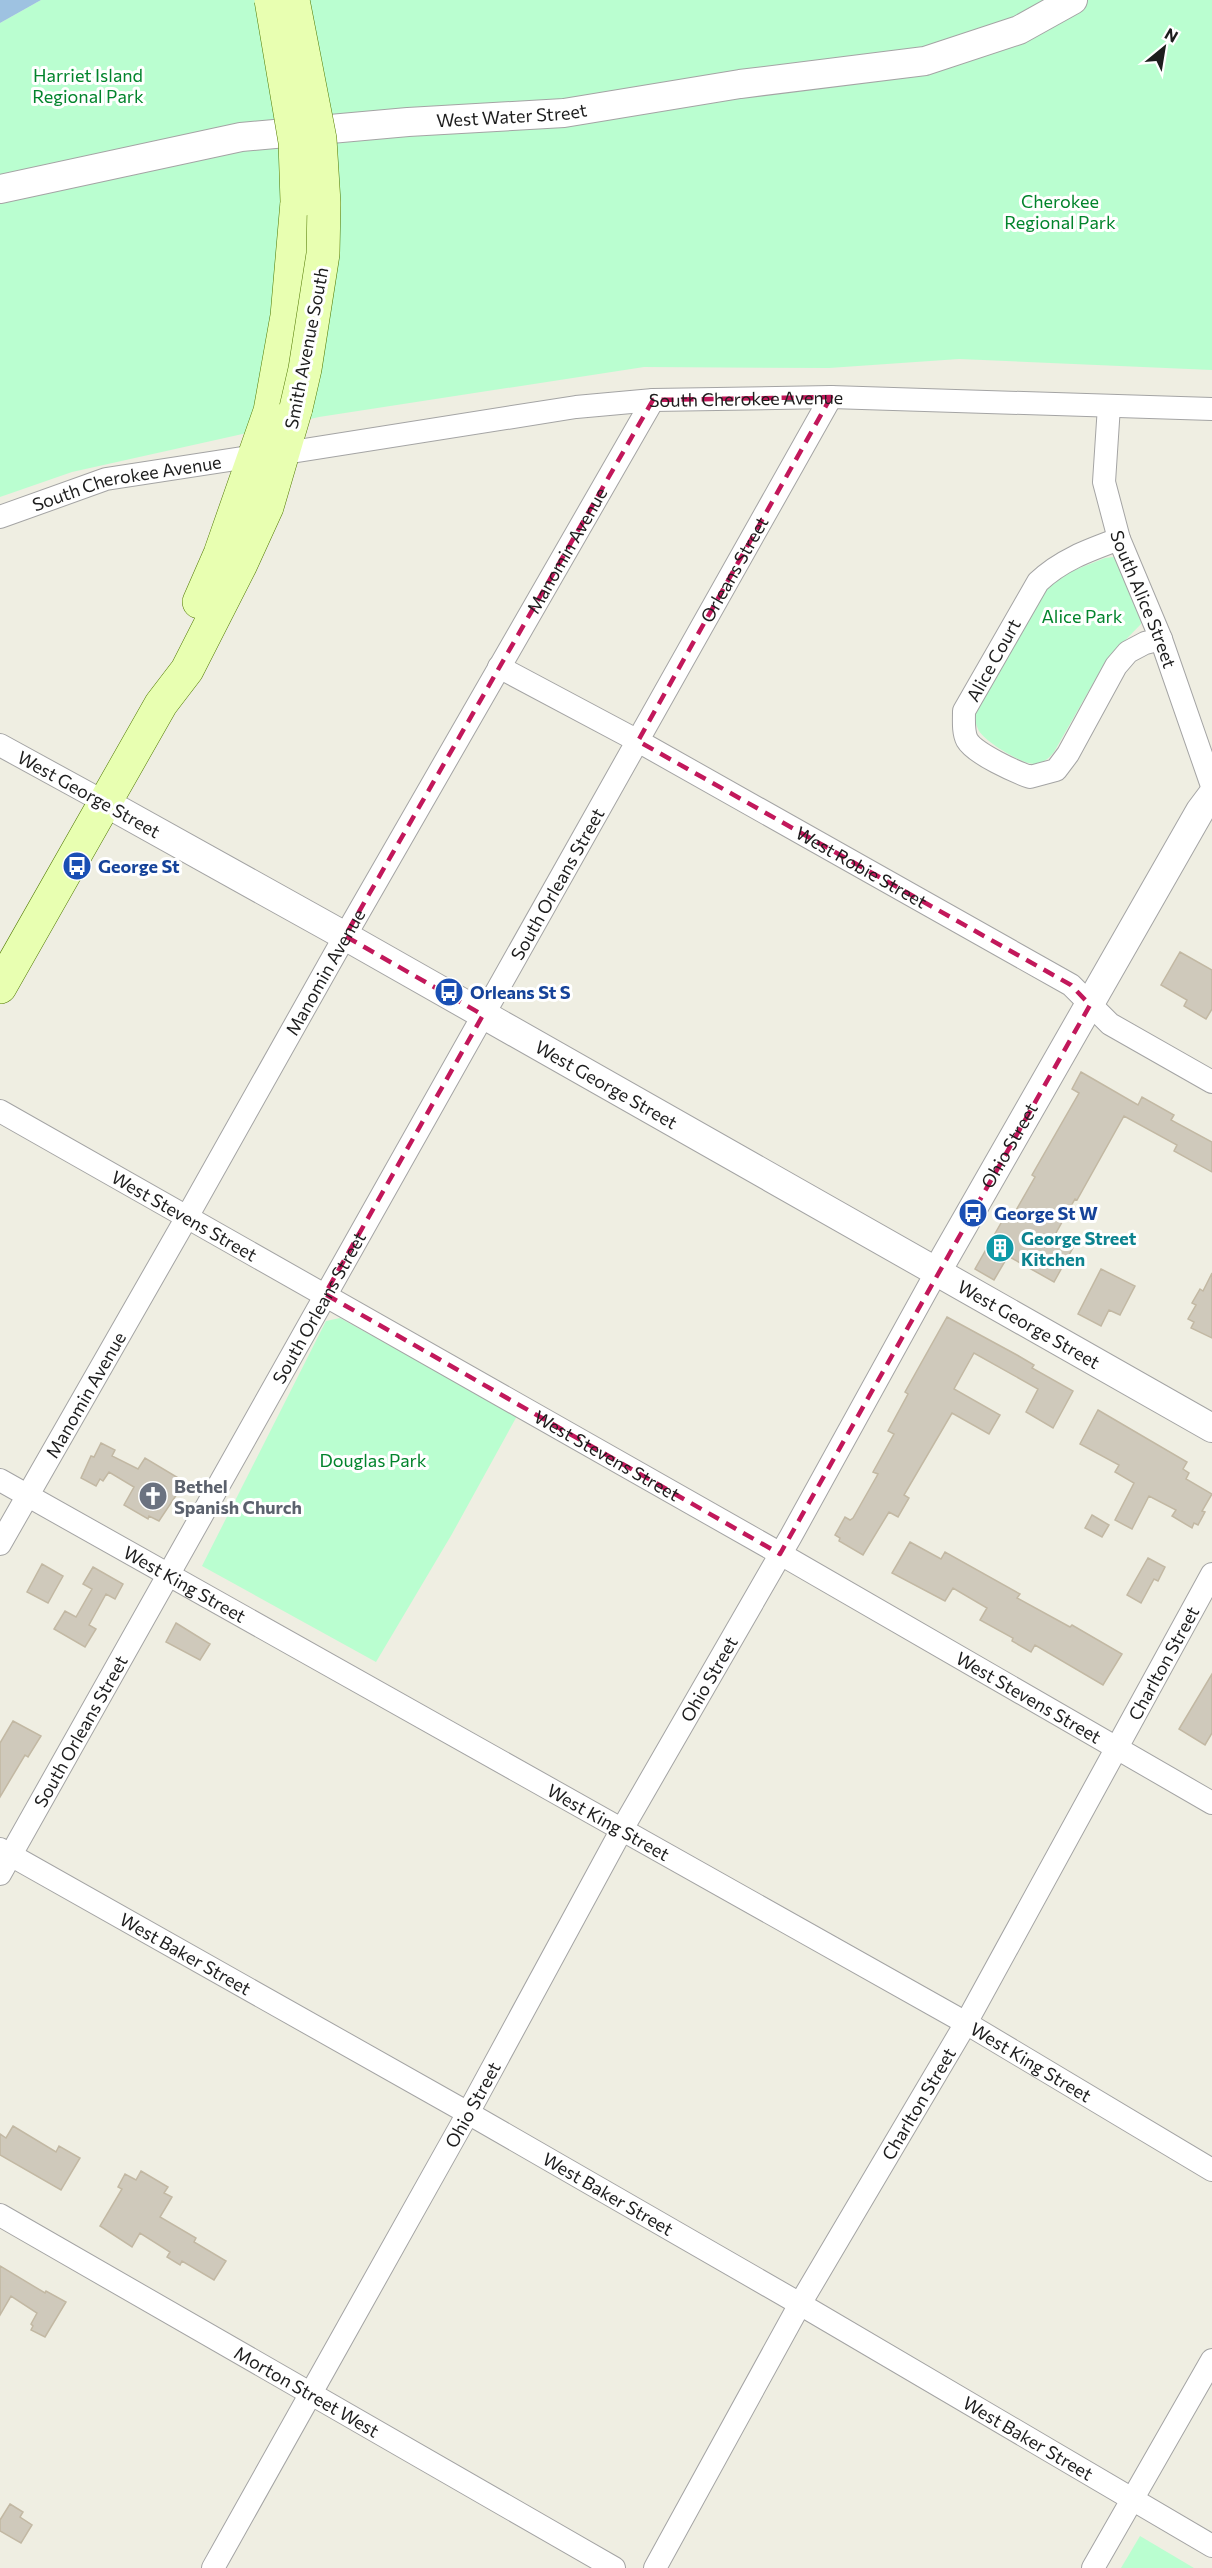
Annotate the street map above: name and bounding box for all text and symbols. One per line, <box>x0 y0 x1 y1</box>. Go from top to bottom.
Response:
north arrow <box>1134 18 1194 78</box>
text: N <box>1162 23 1182 46</box>
park label: Harriet Island Regional Park <box>32 64 144 107</box>
street label: West Water Street <box>436 98 588 131</box>
park label: Cherokee Regional Park <box>1004 190 1116 233</box>
street label: Smith Avenue South <box>280 265 332 431</box>
street label: South Cherokee Avenue <box>649 386 844 411</box>
street label: South Cherokee Avenue <box>29 450 223 516</box>
street label: Manomin Avenue <box>522 483 612 617</box>
street label: Orleans Street <box>695 512 773 626</box>
street label: South Alice Street <box>1106 528 1181 671</box>
park label: Alice Park <box>1041 605 1123 627</box>
street label: Alice Court <box>961 615 1025 705</box>
street label: West George Street <box>14 746 164 842</box>
street label: South Orleans Street <box>506 804 609 964</box>
street label: West Robie Street <box>792 821 931 913</box>
bus stop icon: George St <box>61 850 93 882</box>
place label: George St <box>98 855 180 877</box>
street label: Manomin Avenue <box>281 905 369 1039</box>
bus stop icon: Orleans St S <box>433 976 465 1008</box>
place label: Orleans St S <box>470 981 571 1003</box>
street label: West George Street <box>531 1035 681 1133</box>
street label: Ohio Street <box>976 1099 1042 1192</box>
street label: West Stevens Street <box>108 1166 261 1266</box>
bus stop icon: George St W <box>957 1197 989 1229</box>
place label: George St W <box>994 1202 1098 1224</box>
place label: George Street Kitchen <box>1021 1227 1137 1270</box>
street label: South Orleans Street <box>267 1228 370 1387</box>
building icon: George Street Kitchen <box>984 1232 1016 1264</box>
street label: West George Street <box>954 1275 1104 1373</box>
street label: Manomin Avenue <box>41 1328 130 1462</box>
street label: West Stevens Street <box>530 1405 684 1505</box>
park label: Douglas Park <box>319 1449 427 1471</box>
place label: Bethel Spanish Church <box>174 1475 302 1518</box>
church icon: Bethel Spanish Church <box>137 1480 169 1512</box>
street label: West King Street <box>120 1541 250 1627</box>
street label: Charlton Street <box>1123 1602 1203 1724</box>
street label: Ohio Street <box>675 1632 742 1725</box>
street label: West Stevens Street <box>952 1647 1105 1748</box>
street label: South Orleans Street <box>29 1651 132 1811</box>
street label: West King Street <box>543 1779 673 1865</box>
street label: West Baker Street <box>116 1908 255 1999</box>
street label: West King Street <box>967 2017 1095 2106</box>
street label: Charlton Street <box>877 2043 960 2164</box>
street label: Ohio Street <box>440 2058 505 2152</box>
street label: West Baker Street <box>539 2147 677 2240</box>
street label: Morton Street West <box>231 2341 383 2442</box>
street label: West Baker Street <box>959 2391 1097 2485</box>

